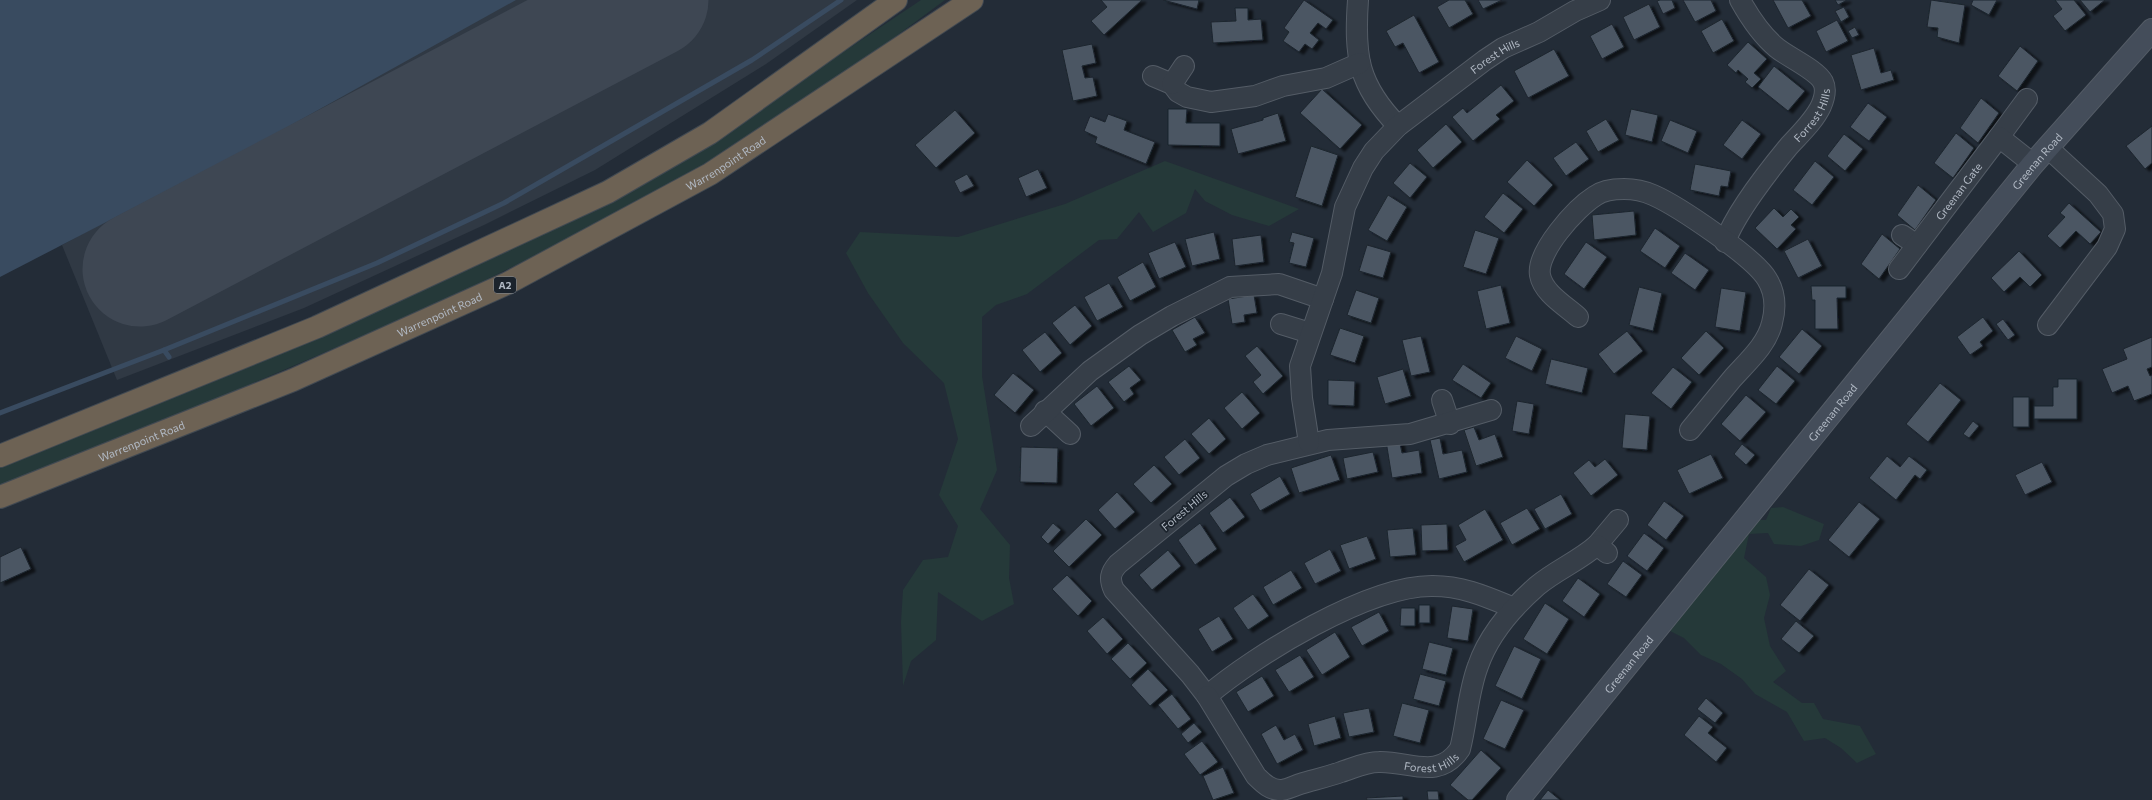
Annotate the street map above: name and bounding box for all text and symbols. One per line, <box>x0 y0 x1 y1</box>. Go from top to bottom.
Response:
street label: Forest Hills <box>1467 35 1521 76</box>
street label: Forrest Hills <box>1790 88 1831 144</box>
street label: Greenan Road <box>2009 130 2064 192</box>
street label: Warrenpoint Road <box>683 133 768 192</box>
street label: Greenan Gate <box>1932 160 1984 222</box>
road number: A2 <box>494 277 516 293</box>
street label: Warrenpoint Road <box>395 289 484 339</box>
street label: Greenan Road <box>1805 381 1859 444</box>
street label: Warrenpoint Road <box>96 418 186 464</box>
street label: Forest Hills <box>1158 487 1210 533</box>
street label: Greenan Road <box>1601 633 1655 695</box>
street label: Forest Hills <box>1403 750 1461 774</box>

